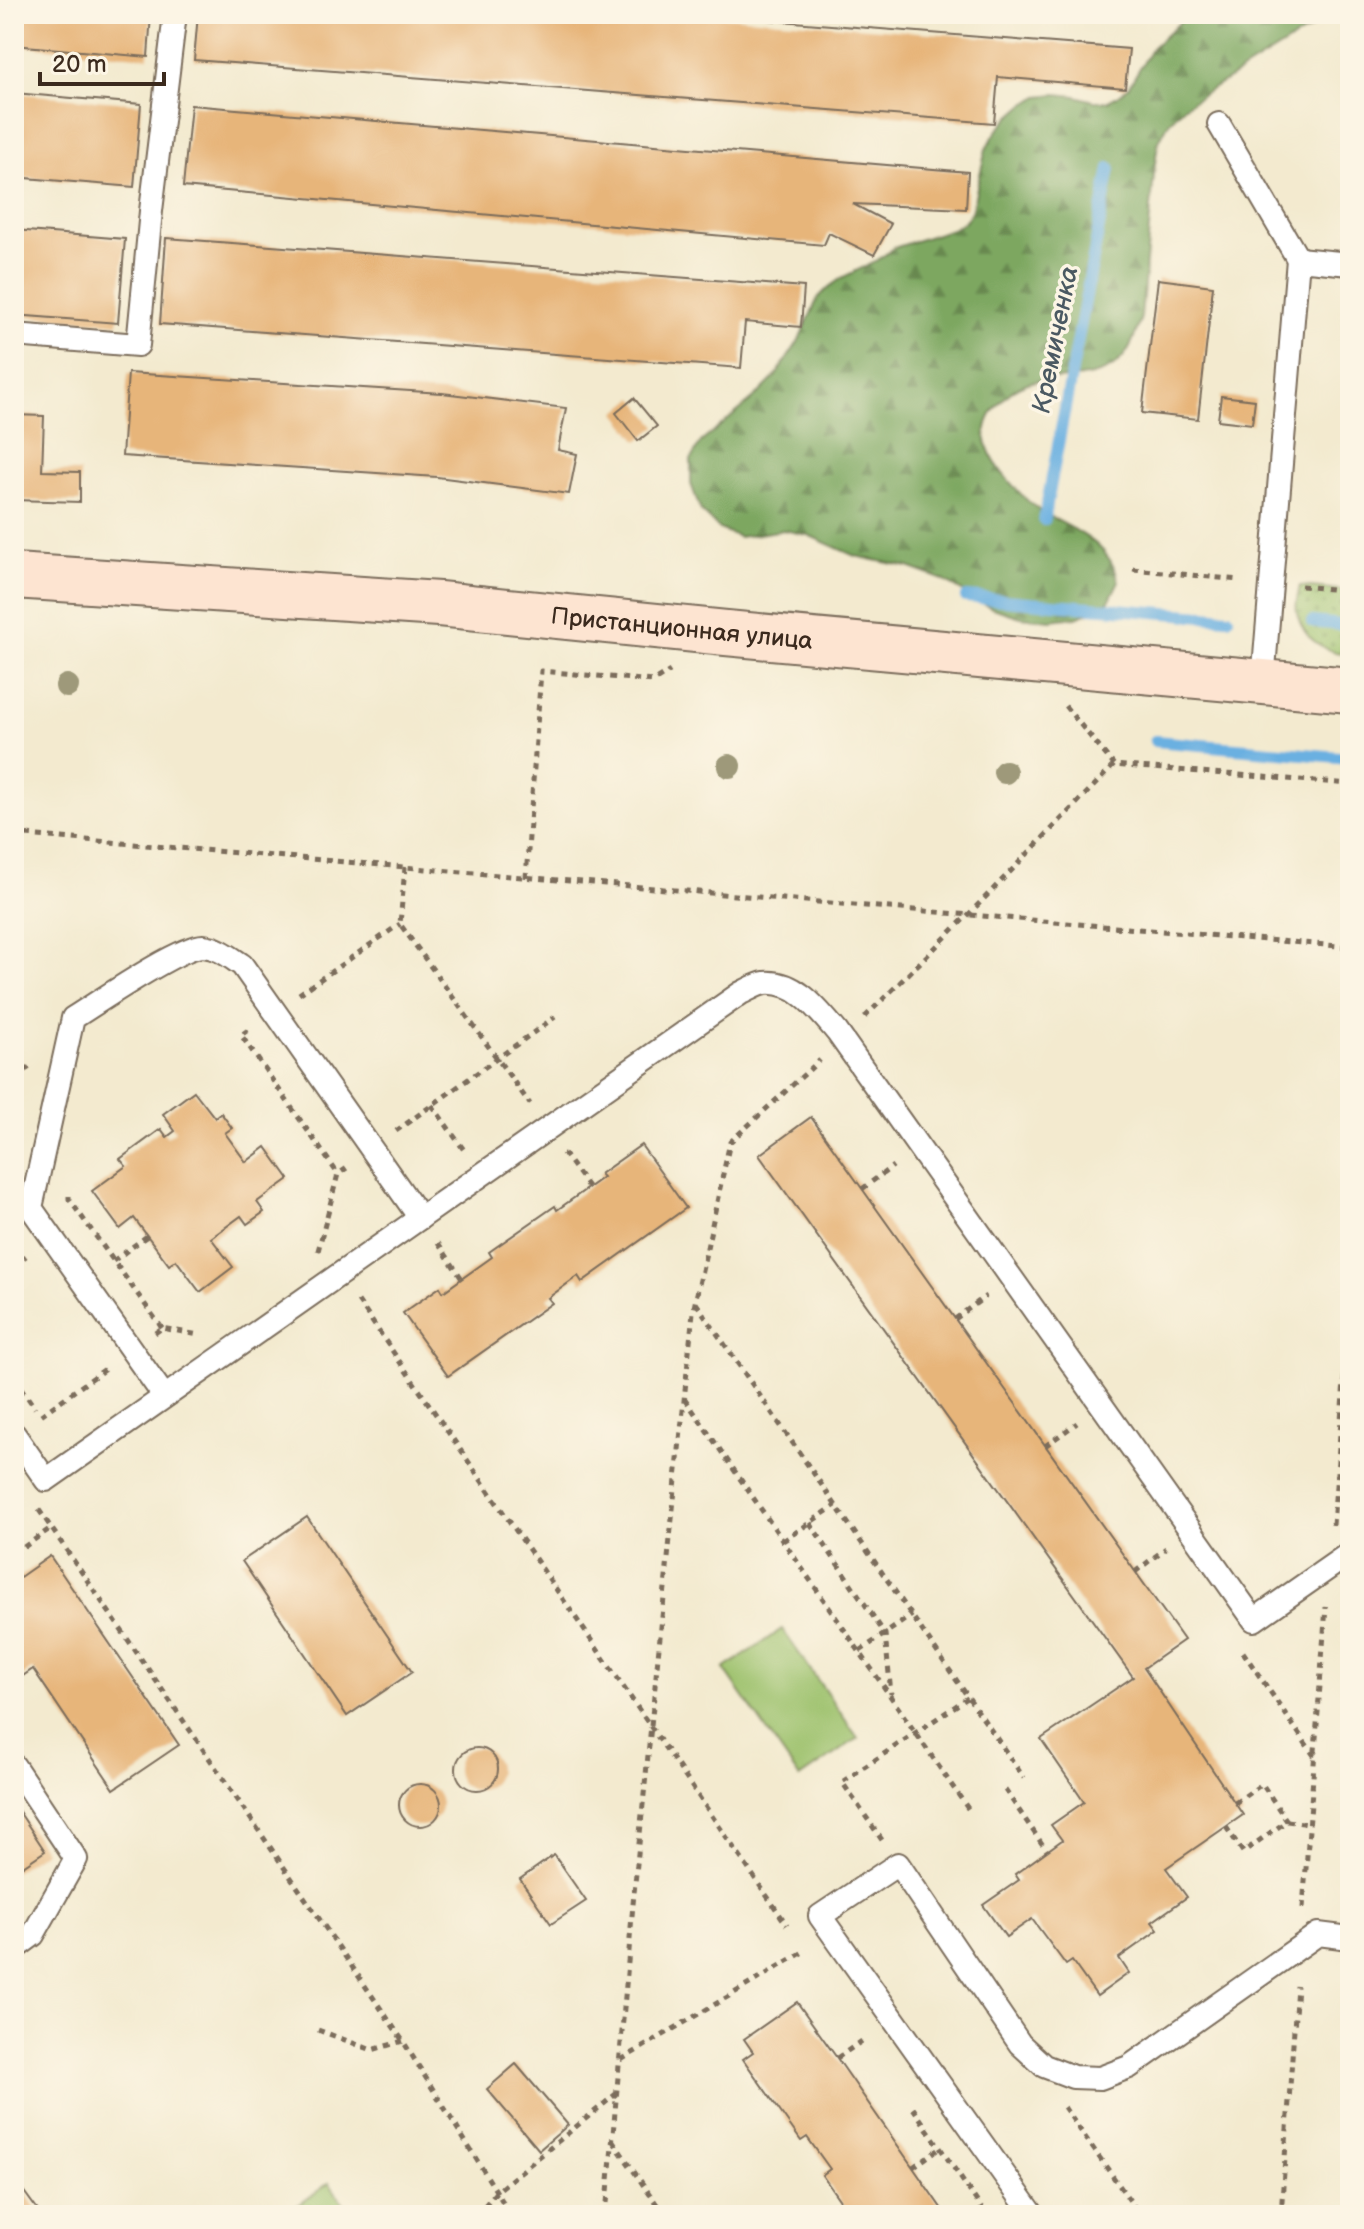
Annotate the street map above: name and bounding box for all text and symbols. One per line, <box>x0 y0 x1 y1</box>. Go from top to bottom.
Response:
scale bar <box>40 36 164 86</box>
text: 20 m <box>52 50 107 79</box>
water label: Кремиченка <box>1027 264 1085 416</box>
street label: Пристанционная улица <box>550 601 814 655</box>

